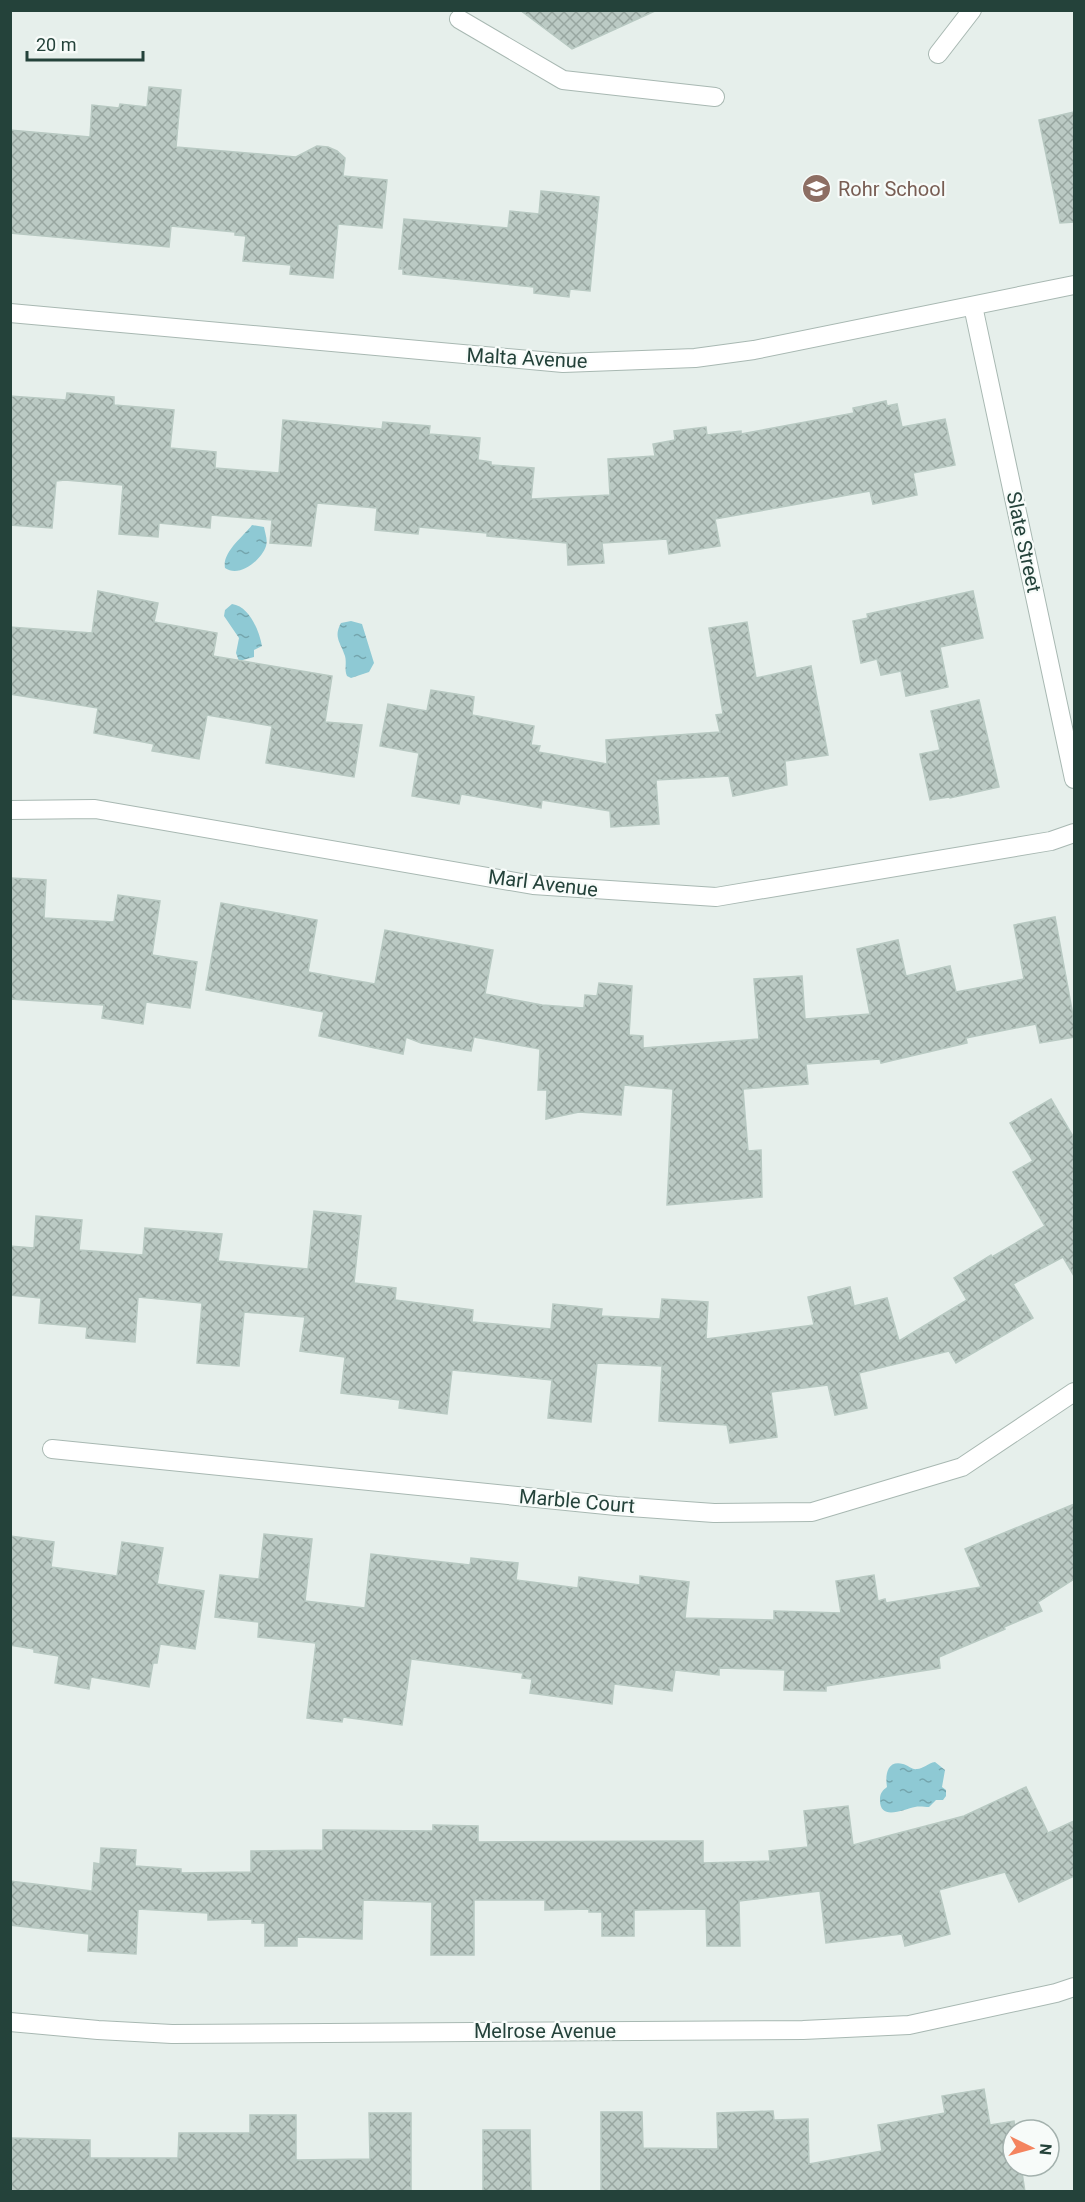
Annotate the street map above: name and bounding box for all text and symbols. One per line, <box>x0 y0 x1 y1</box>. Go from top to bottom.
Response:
scale bar <box>27 24 142 62</box>
text: 20 m <box>36 34 76 55</box>
school or university icon: Rohr School <box>801 173 833 205</box>
place label: Rohr School <box>838 177 946 201</box>
street label: Malta Avenue <box>466 343 588 373</box>
street label: Slate Street <box>1002 489 1046 595</box>
street label: Marl Avenue <box>487 864 599 902</box>
street label: Marble Court <box>518 1484 636 1518</box>
street label: Melrose Avenue <box>474 2019 616 2043</box>
north arrow <box>1001 2118 1061 2178</box>
text: N <box>1035 2143 1055 2156</box>

